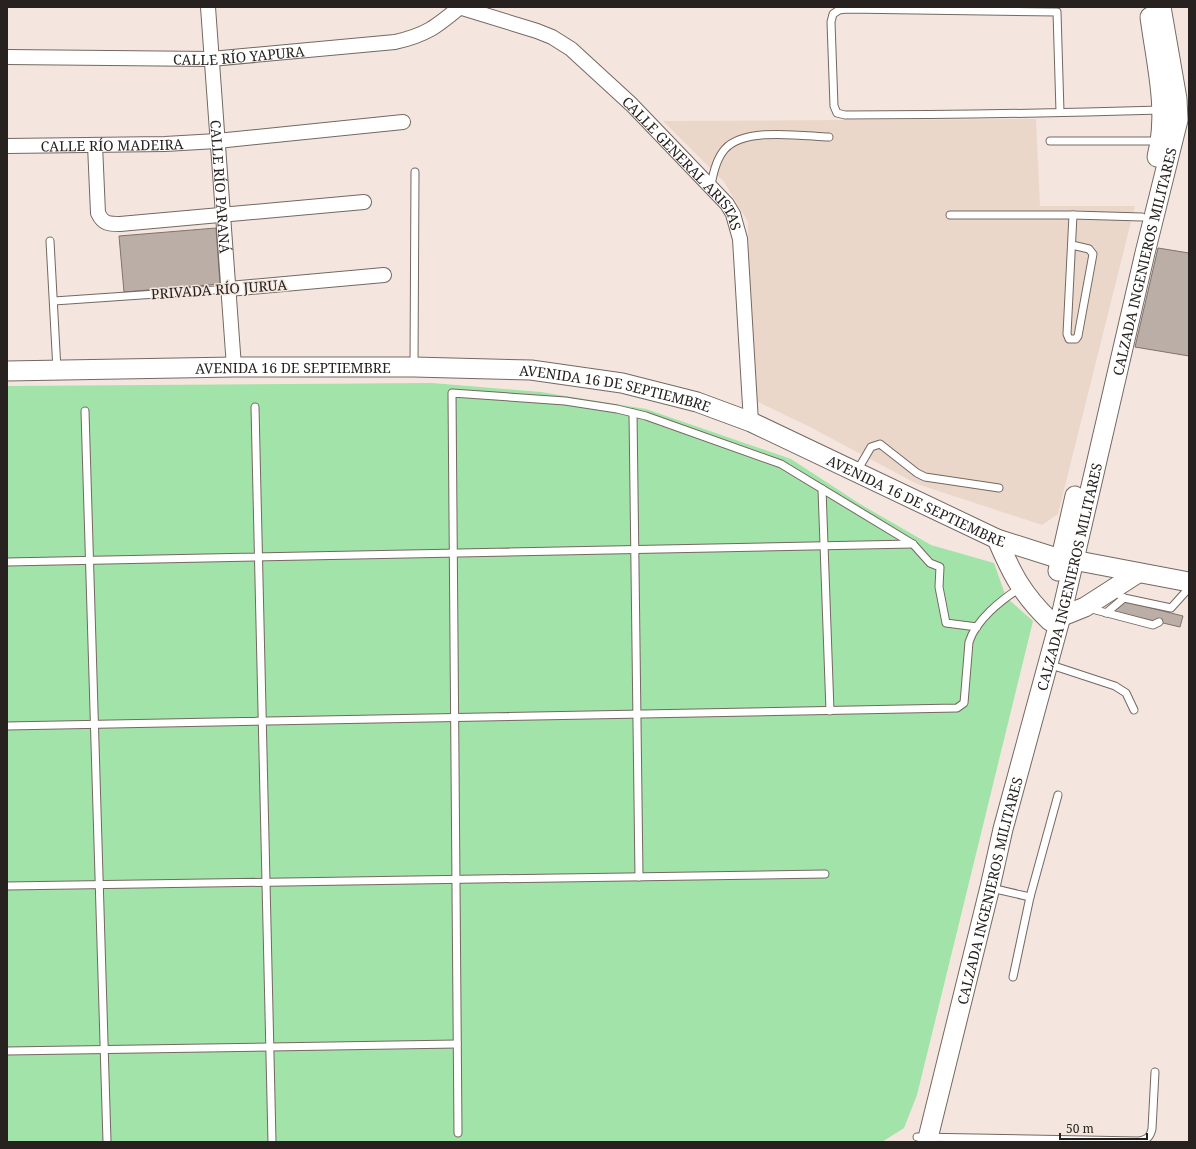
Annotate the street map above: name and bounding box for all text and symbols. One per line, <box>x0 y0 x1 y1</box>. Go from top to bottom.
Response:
street label: CALLE RÍO YAPURA <box>173 41 306 69</box>
street label: CALLE GENERAL ARISTAS <box>619 92 747 232</box>
street label: CALLE RÍO PARANÁ <box>207 119 235 254</box>
street label: CALLE RÍO MADEIRA <box>40 133 184 155</box>
street label: CALZADA INGENIEROS MILITARES <box>1107 145 1180 377</box>
street label: PRIVADA RÍO JURUA <box>150 275 288 303</box>
street label: AVENIDA 16 DE SEPTIEMBRE <box>195 358 391 377</box>
street label: AVENIDA 16 DE SEPTIEMBRE <box>519 360 714 416</box>
street label: AVENIDA 16 DE SEPTIEMBRE <box>824 450 1008 551</box>
street label: CALZADA INGENIEROS MILITARES <box>1032 461 1106 693</box>
street label: CALZADA INGENIEROS MILITARES <box>952 775 1026 1006</box>
scale bar <box>1060 1115 1147 1141</box>
text: 50 m <box>1066 1120 1094 1137</box>

